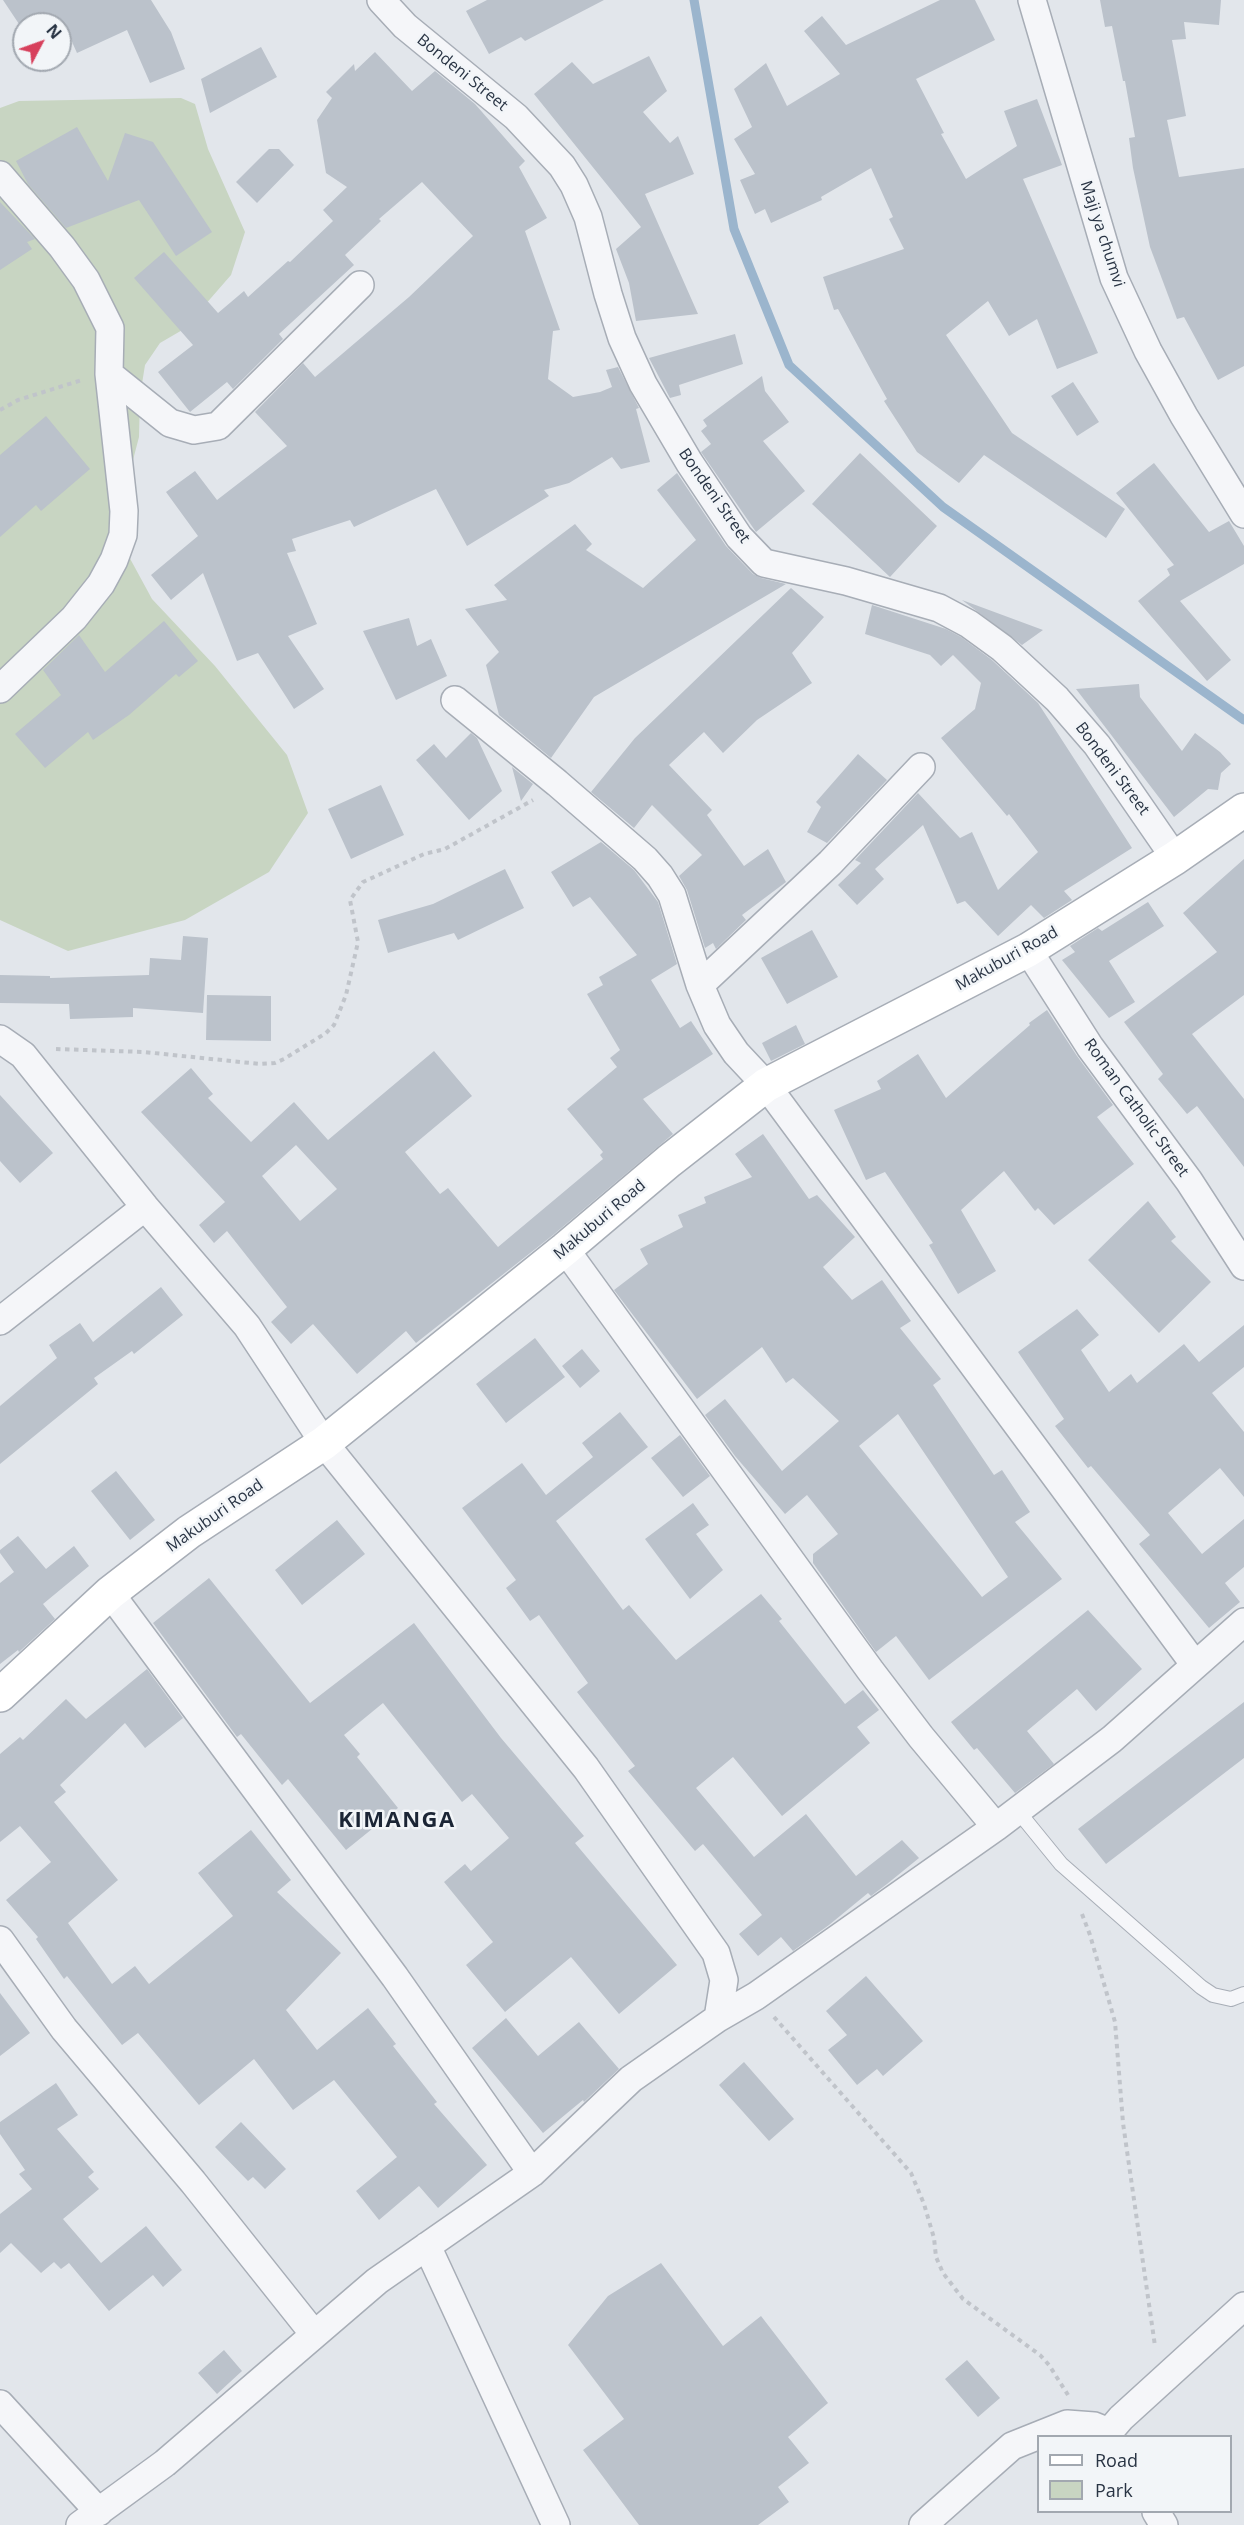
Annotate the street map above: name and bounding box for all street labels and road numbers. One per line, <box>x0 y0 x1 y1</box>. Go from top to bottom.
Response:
street label: Bondeni Street <box>413 31 511 115</box>
street label: Maji ya chumvi <box>1076 178 1128 290</box>
street label: Bondeni Street <box>674 445 754 547</box>
street label: Bondeni Street <box>1071 719 1153 819</box>
street label: Makuburi Road <box>952 923 1062 995</box>
street label: Roman Catholic Street <box>1079 1035 1193 1181</box>
street label: Makuburi Road <box>550 1176 650 1264</box>
street label: Makuburi Road <box>163 1475 267 1557</box>

